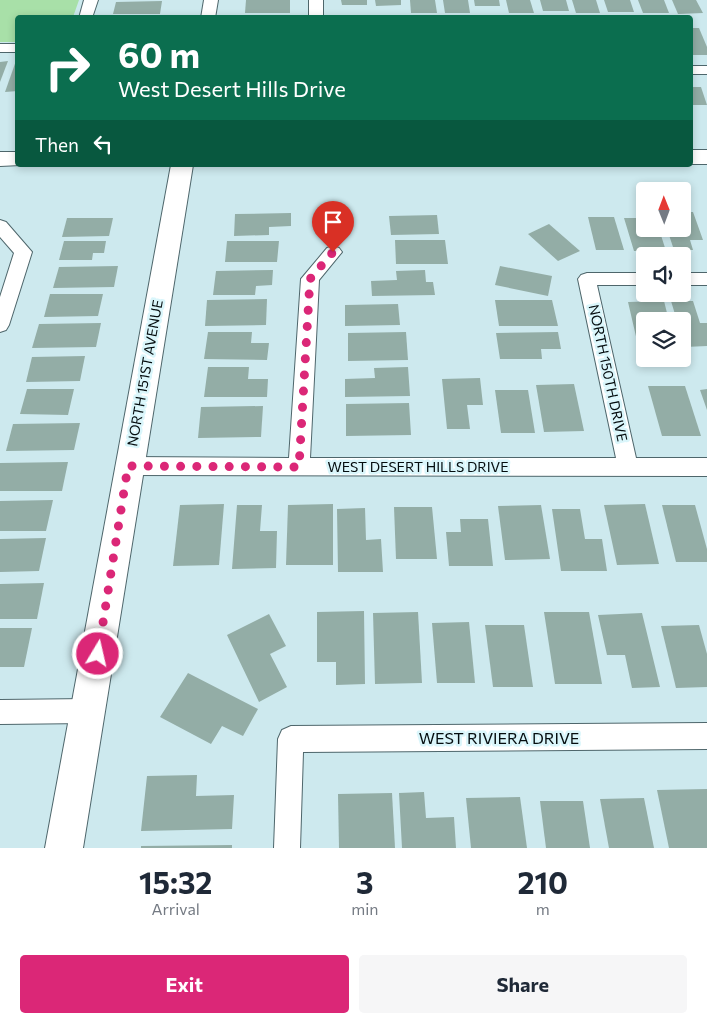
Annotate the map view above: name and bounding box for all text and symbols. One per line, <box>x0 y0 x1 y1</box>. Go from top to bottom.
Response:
text: 60 m <box>118 32 200 75</box>
icon: right <box>35 35 100 100</box>
text: West Desert Hills Drive <box>118 75 346 102</box>
icon: left <box>89 130 117 158</box>
text: Then <box>35 133 79 156</box>
north arrow <box>636 182 691 238</box>
map controls <box>636 182 691 367</box>
pin <box>312 201 354 252</box>
icon: arrive <box>319 208 347 236</box>
button: sound <box>636 247 691 302</box>
street label: NORTH 151ST AVENUE <box>123 298 166 448</box>
street label: NORTH 150TH DRIVE <box>586 303 631 443</box>
button: layers <box>636 312 691 367</box>
street label: WEST DESERT HILLS DRIVE <box>327 458 509 475</box>
position arrow <box>71 627 123 679</box>
street label: WEST RIVIERA DRIVE <box>419 728 579 747</box>
text: 15:32 <box>139 863 212 900</box>
text: 3 <box>356 863 374 900</box>
text: 210 <box>517 863 568 900</box>
text: Arrival <box>151 899 200 918</box>
text: min <box>351 899 378 918</box>
text: m <box>536 899 550 918</box>
button: Exit <box>20 955 349 1013</box>
button: Share <box>359 955 687 1013</box>

